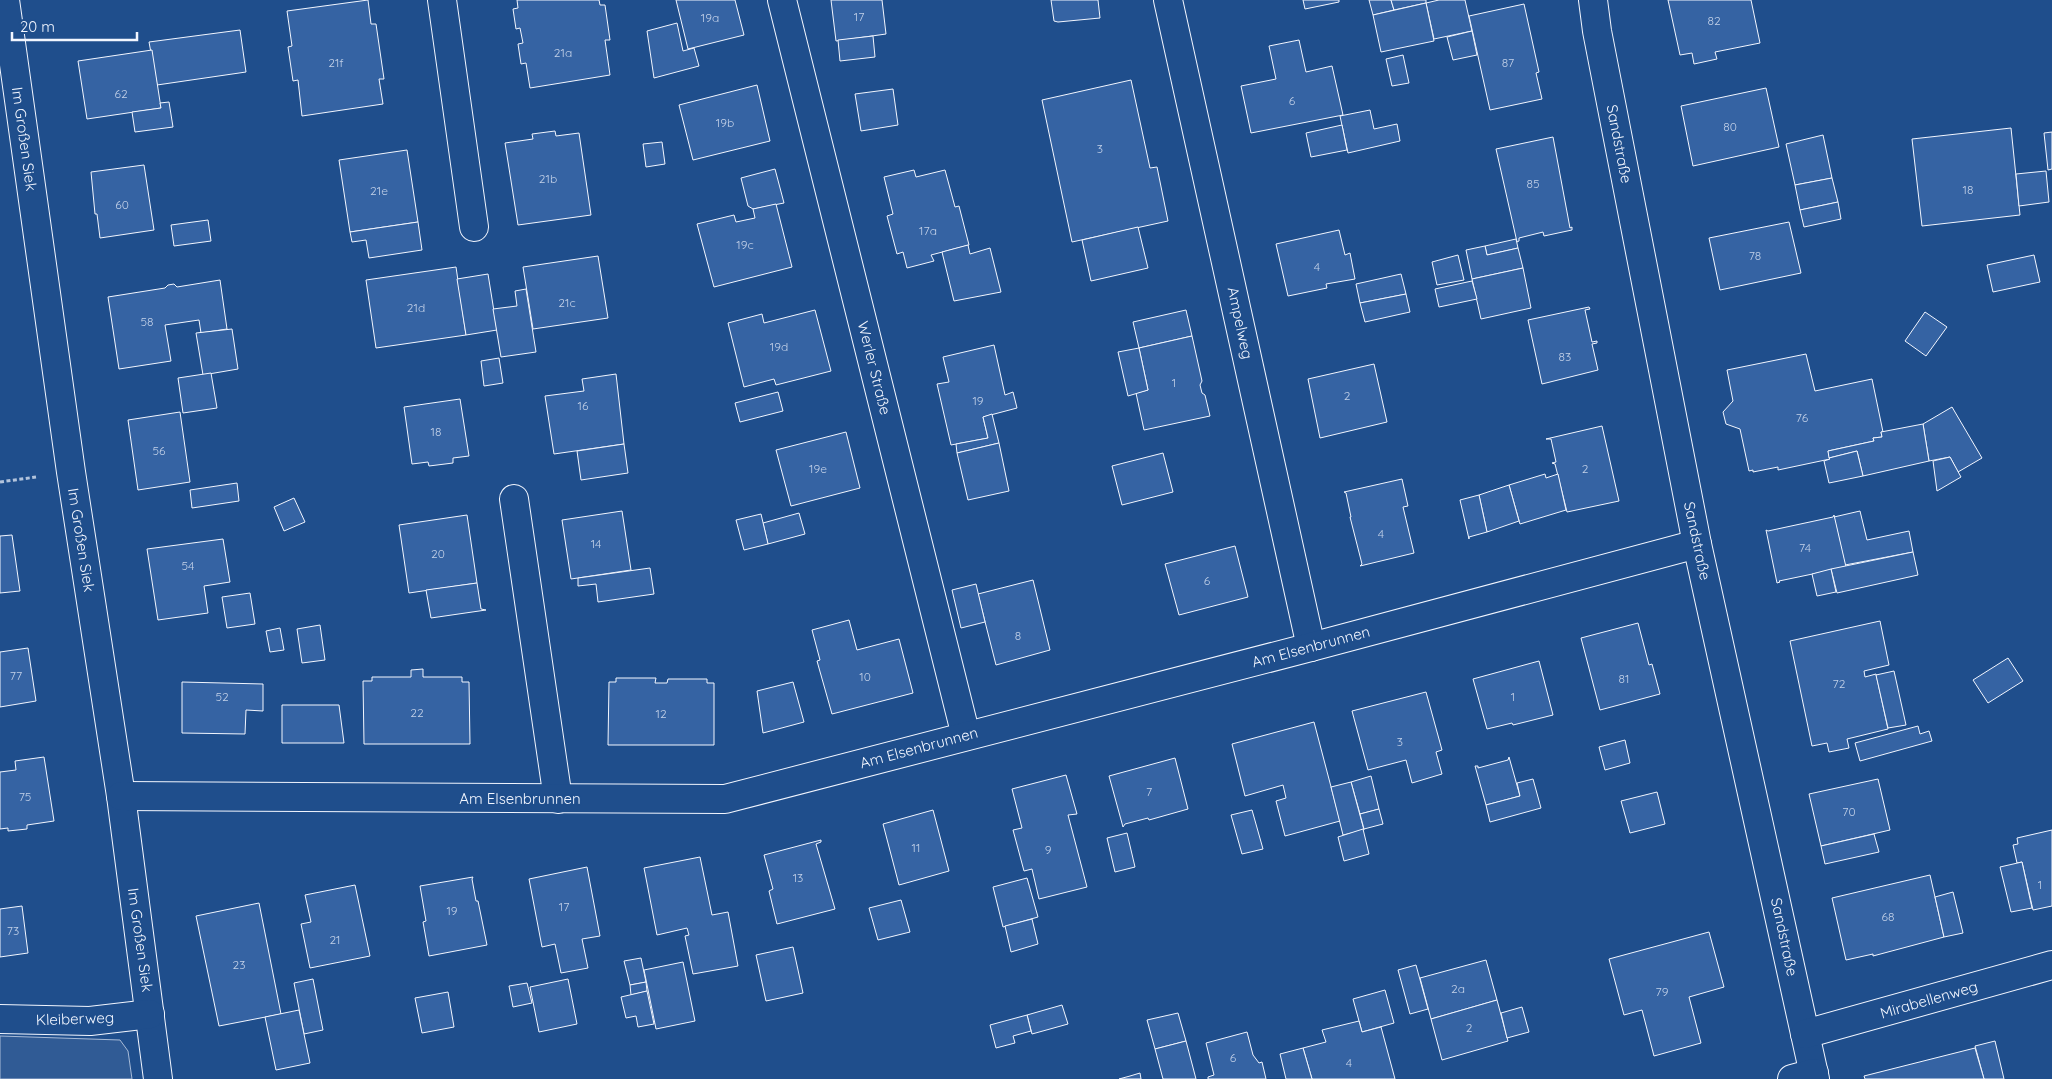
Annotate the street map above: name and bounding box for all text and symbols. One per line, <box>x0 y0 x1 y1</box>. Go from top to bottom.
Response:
house number: 17 <box>854 9 864 24</box>
scale bar <box>12 10 138 42</box>
house number: 19a <box>701 10 719 25</box>
house number: 82 <box>1707 13 1721 28</box>
text: 20 m <box>20 17 55 36</box>
house number: 21a <box>554 45 572 60</box>
house number: 21f <box>328 55 344 70</box>
house number: 87 <box>1502 55 1514 70</box>
street label: Im Großen Siek <box>8 86 41 192</box>
house number: 62 <box>114 86 128 101</box>
house number: 6 <box>1289 93 1296 108</box>
street label: Sandstraße <box>1603 103 1636 185</box>
house number: 19b <box>716 115 734 130</box>
house number: 80 <box>1723 119 1737 134</box>
house number: 3 <box>1097 141 1103 156</box>
house number: 21b <box>539 171 557 186</box>
house number: 85 <box>1526 176 1540 191</box>
house number: 18 <box>1963 182 1973 197</box>
house number: 21e <box>370 183 388 198</box>
house number: 60 <box>115 197 129 212</box>
house number: 17a <box>919 223 937 238</box>
house number: 19c <box>736 237 754 252</box>
house number: 78 <box>1749 248 1761 263</box>
house number: 4 <box>1314 259 1320 274</box>
street label: Ampelweg <box>1224 285 1257 361</box>
house number: 21c <box>558 295 576 310</box>
house number: 21d <box>407 300 425 315</box>
house number: 58 <box>140 314 154 329</box>
street label: Werler Straße <box>854 319 895 417</box>
house number: 19d <box>770 339 788 354</box>
house number: 83 <box>1559 349 1571 364</box>
house number: 1 <box>1172 375 1176 390</box>
house number: 2 <box>1344 388 1351 403</box>
house number: 19 <box>972 393 984 408</box>
house number: 16 <box>578 398 589 413</box>
house number: 76 <box>1796 410 1809 425</box>
house number: 18 <box>431 424 441 439</box>
house number: 56 <box>153 443 166 458</box>
house number: 19e <box>809 461 827 476</box>
house number: 2 <box>1582 461 1589 476</box>
street label: Im Großen Siek <box>64 487 99 593</box>
street label: Sandstraße <box>1680 500 1715 582</box>
house number: 4 <box>1378 526 1384 541</box>
house number: 14 <box>591 536 601 551</box>
house number: 74 <box>1799 540 1811 555</box>
house number: 20 <box>431 546 445 561</box>
house number: 54 <box>182 558 194 573</box>
house number: 6 <box>1204 573 1211 588</box>
street label: Am Elsenbrunnen <box>1250 622 1372 671</box>
house number: 8 <box>1015 628 1021 643</box>
house number: 77 <box>10 668 22 683</box>
house number: 10 <box>859 669 871 684</box>
house number: 81 <box>1619 671 1629 686</box>
house number: 72 <box>1833 676 1846 691</box>
house number: 52 <box>215 689 229 704</box>
house number: 1 <box>1511 689 1515 704</box>
house number: 22 <box>410 705 424 720</box>
house number: 12 <box>655 706 667 721</box>
street label: Am Elsenbrunnen <box>858 723 980 772</box>
house number: 3 <box>1397 734 1403 749</box>
house number: 7 <box>1146 784 1152 799</box>
house number: 75 <box>19 789 31 804</box>
street label: Am Elsenbrunnen <box>459 789 581 808</box>
house number: 70 <box>1842 804 1856 819</box>
house number: 11 <box>912 840 920 855</box>
house number: 9 <box>1045 842 1052 857</box>
house number: 13 <box>793 870 803 885</box>
house number: 1 <box>2038 877 2042 892</box>
street label: Im Großen Siek <box>124 887 157 993</box>
street label: Sandstraße <box>1767 896 1802 978</box>
house number: 17 <box>559 899 569 914</box>
house number: 19 <box>446 903 458 918</box>
house number: 68 <box>1882 909 1894 924</box>
house number: 73 <box>7 923 19 938</box>
house number: 21 <box>329 932 341 947</box>
house number: 23 <box>233 957 245 972</box>
street label: Mirabellenweg <box>1878 976 1980 1023</box>
house number: 2a <box>1451 981 1465 996</box>
house number: 79 <box>1656 984 1669 999</box>
street label: Kleiberweg <box>36 1008 114 1029</box>
house number: 2 <box>1466 1020 1473 1035</box>
house number: 6 <box>1230 1050 1237 1065</box>
house number: 4 <box>1346 1055 1352 1070</box>

